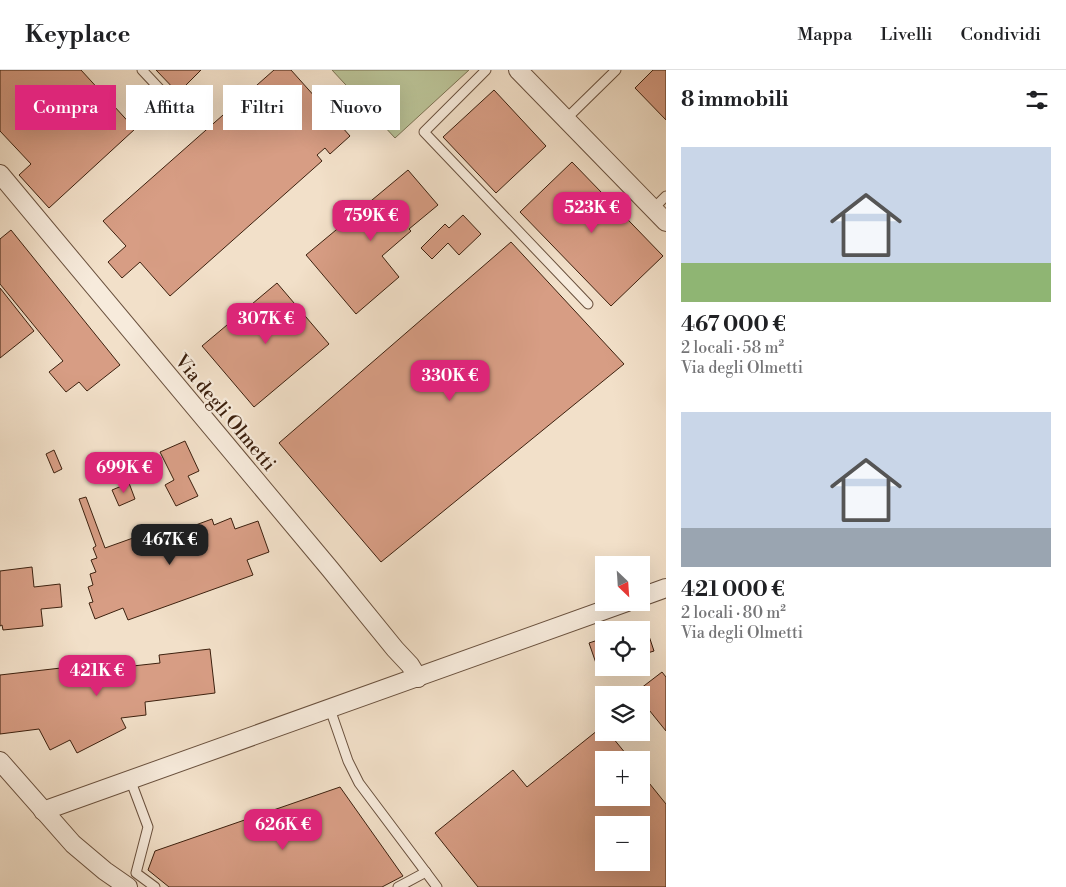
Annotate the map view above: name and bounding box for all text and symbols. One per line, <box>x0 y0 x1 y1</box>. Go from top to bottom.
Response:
text: Keyplace <box>25 20 130 50</box>
text: Mappa <box>797 23 852 46</box>
text: Livelli <box>880 23 933 46</box>
text: Condividi <box>961 23 1041 46</box>
chip: Compra <box>15 85 116 130</box>
chip: Affitta <box>126 85 213 130</box>
chip: Filtri <box>223 85 302 130</box>
chip: Nuovo <box>312 85 400 130</box>
icon: filters <box>1023 86 1051 114</box>
text: 8 immobili <box>681 87 789 113</box>
icon: home <box>821 180 911 270</box>
pin: 523K € <box>551 191 633 234</box>
text: 523K € <box>564 198 620 218</box>
pin: 759K € <box>330 200 412 242</box>
text: 759K € <box>343 206 399 226</box>
pin: 307K € <box>225 302 307 345</box>
text: 307K € <box>238 309 294 329</box>
text: 467 000 € <box>681 312 786 338</box>
text: 2 locali · 58 m² <box>681 338 784 358</box>
street label: Via degli Olmetti <box>169 349 281 476</box>
text: Via degli Olmetti <box>681 358 803 378</box>
pin: 330K € <box>409 360 491 402</box>
text: 330K € <box>422 366 478 386</box>
icon: home <box>821 445 911 535</box>
pin: 699K € <box>83 452 165 494</box>
text: 699K € <box>96 458 152 478</box>
pin: 467K € <box>129 524 211 566</box>
text: 467K € <box>142 530 198 550</box>
north arrow <box>595 556 650 611</box>
map controls <box>595 556 650 871</box>
text: 421 000 € <box>681 577 785 603</box>
text: 2 locali · 80 m² <box>681 603 786 623</box>
button: locate <box>595 621 650 676</box>
text: Via degli Olmetti <box>681 623 803 643</box>
pin: 421K € <box>56 654 138 697</box>
text: 421K € <box>70 661 124 681</box>
button: layers <box>595 686 650 741</box>
button: + <box>595 751 650 806</box>
pin: 626K € <box>242 808 324 851</box>
text: 626K € <box>255 815 311 835</box>
button: − <box>595 816 650 871</box>

